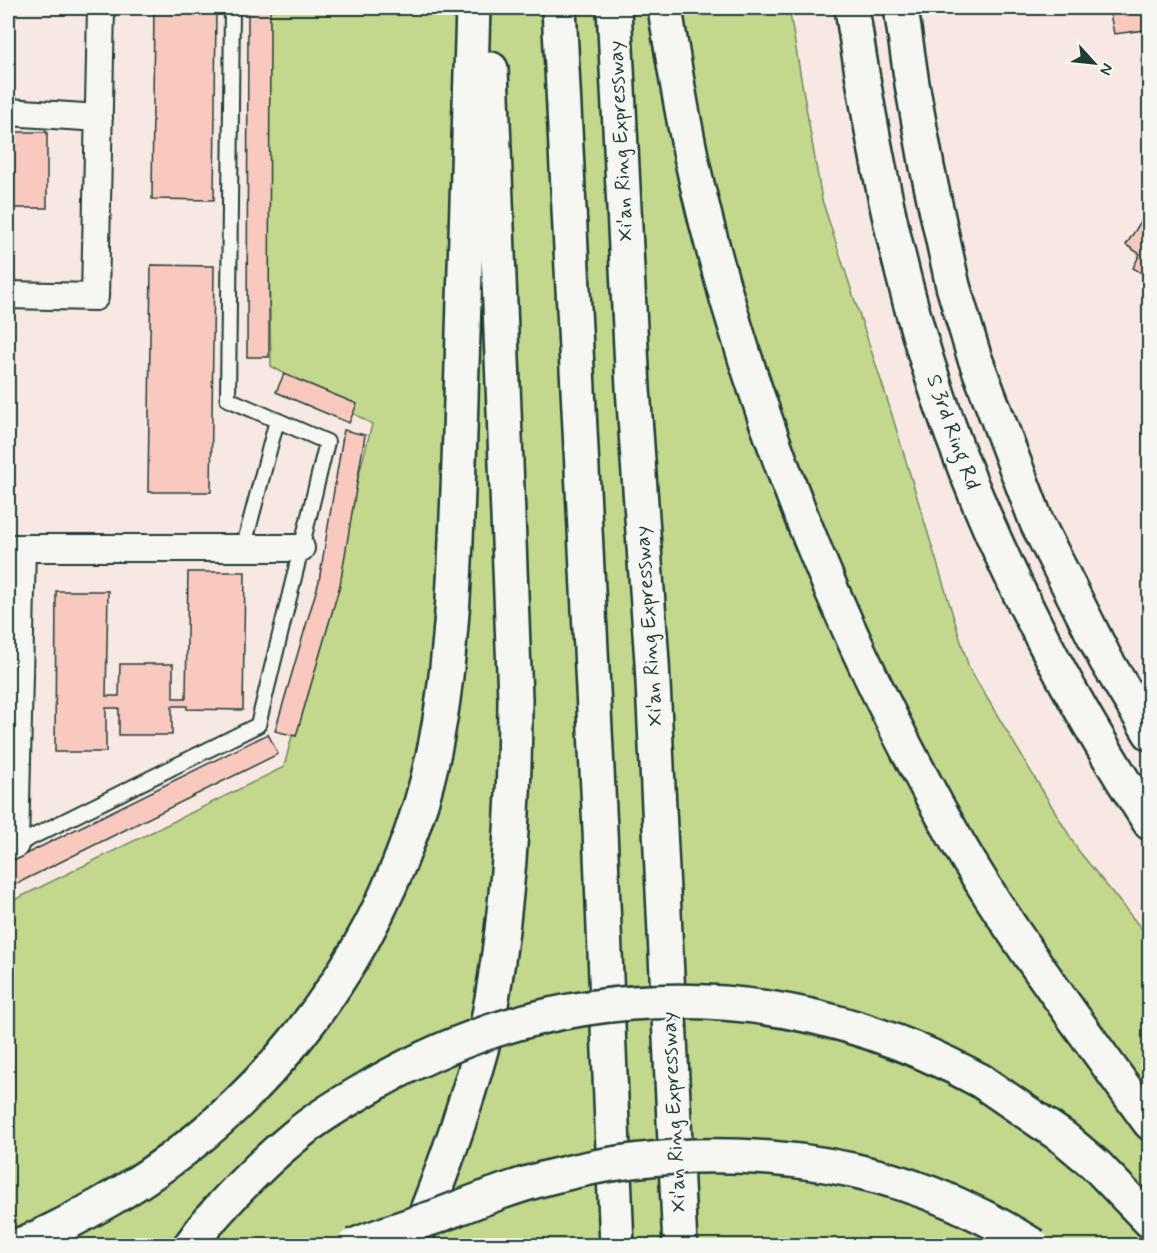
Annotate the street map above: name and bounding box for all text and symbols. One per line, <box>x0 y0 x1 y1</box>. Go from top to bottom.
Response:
north arrow <box>1064 33 1124 93</box>
street label: Xi'an Ring Expressway <box>602 40 640 242</box>
text: N <box>1094 60 1118 79</box>
street label: S 3rd Ring Rd <box>917 370 987 494</box>
street label: Xi'an Ring Expressway <box>628 525 670 727</box>
street label: Xi'an Ring Expressway <box>655 1011 693 1213</box>

